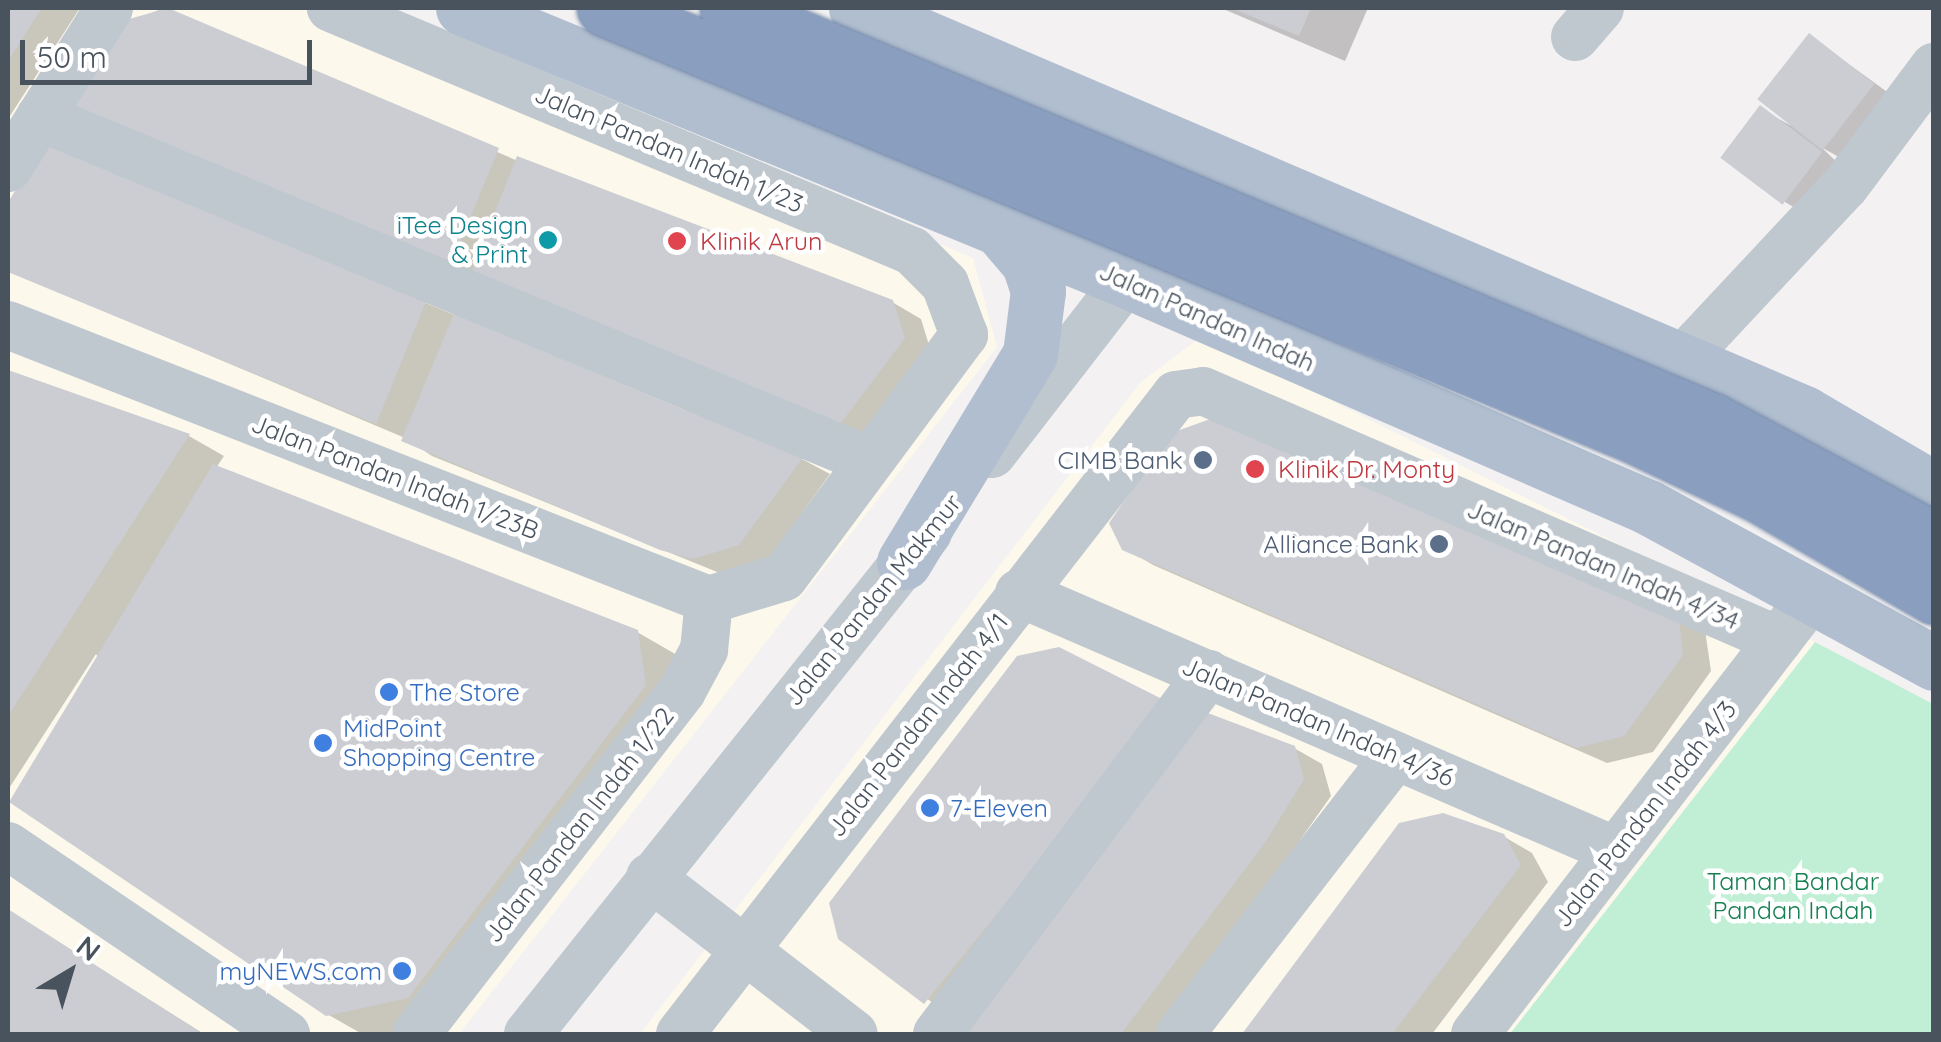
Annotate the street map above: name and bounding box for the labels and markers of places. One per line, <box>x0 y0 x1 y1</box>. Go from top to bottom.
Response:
place label: iTee Design & Print <box>397 211 528 270</box>
place label: Klinik Arun <box>700 226 822 256</box>
marker: Klinik Arun <box>664 228 690 254</box>
marker: iTee Design & Print <box>537 229 559 251</box>
place label: CIMB Bank <box>1057 445 1183 475</box>
marker: CIMB Bank <box>1192 449 1214 471</box>
place label: Klinik Dr. Monty <box>1278 454 1455 484</box>
marker: Klinik Dr. Monty <box>1242 456 1268 482</box>
place label: Alliance Bank <box>1263 529 1419 559</box>
marker: Alliance Bank <box>1428 533 1450 555</box>
place label: The Store <box>409 677 520 707</box>
marker: The Store <box>378 681 400 703</box>
place label: MidPoint Shopping Centre <box>343 714 535 773</box>
marker: MidPoint Shopping Centre <box>312 732 334 754</box>
place label: 7-Eleven <box>950 793 1048 823</box>
marker: 7-Eleven <box>919 797 941 819</box>
place label: myNEWS.com <box>219 956 382 986</box>
marker: myNEWS.com <box>391 960 413 982</box>

